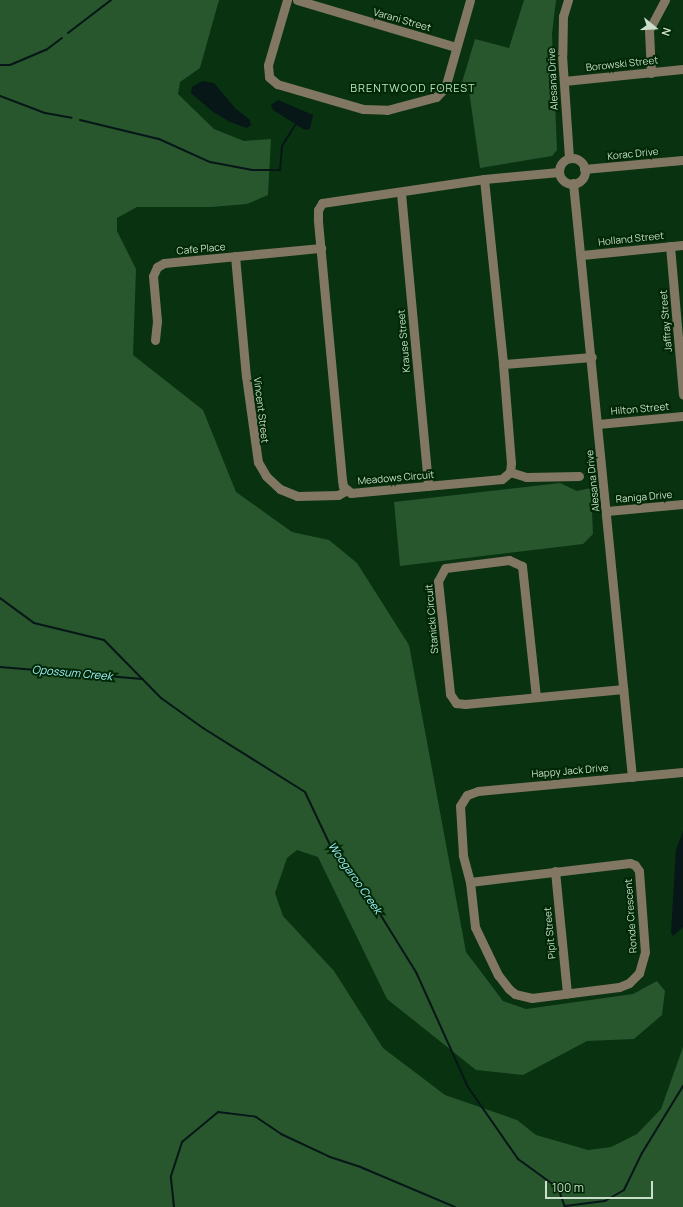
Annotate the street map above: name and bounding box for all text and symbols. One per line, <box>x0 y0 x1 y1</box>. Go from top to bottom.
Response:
street label: Varani Street <box>372 6 432 34</box>
north arrow <box>635 8 675 48</box>
text: N <box>659 26 675 38</box>
street label: Alesana Drive <box>545 48 561 110</box>
street label: Borowski Street <box>585 54 659 74</box>
district label: BRENTWOOD FOREST <box>350 81 476 95</box>
street label: Korac Drive <box>607 145 659 163</box>
street label: Holland Street <box>597 230 665 248</box>
street label: Cafe Place <box>176 241 226 257</box>
street label: Jaffray Street <box>657 290 675 352</box>
street label: Krause Street <box>395 309 413 373</box>
street label: Vincent Street <box>251 376 271 444</box>
street label: Hilton Street <box>610 400 670 418</box>
street label: Alesana Drive <box>584 449 602 513</box>
street label: Meadows Circuit <box>357 469 435 487</box>
street label: Raniga Drive <box>615 489 673 505</box>
street label: Stanicki Circuit <box>423 584 441 654</box>
water label: Opossum Creek <box>31 663 113 683</box>
street label: Happy Jack Drive <box>531 762 609 780</box>
water label: Woogaroo Creek <box>325 840 385 916</box>
street label: Ronde Crescent <box>622 878 640 954</box>
street label: Pipit Street <box>542 907 558 959</box>
scale bar <box>547 1173 655 1199</box>
text: 100 m <box>552 1179 584 1196</box>

